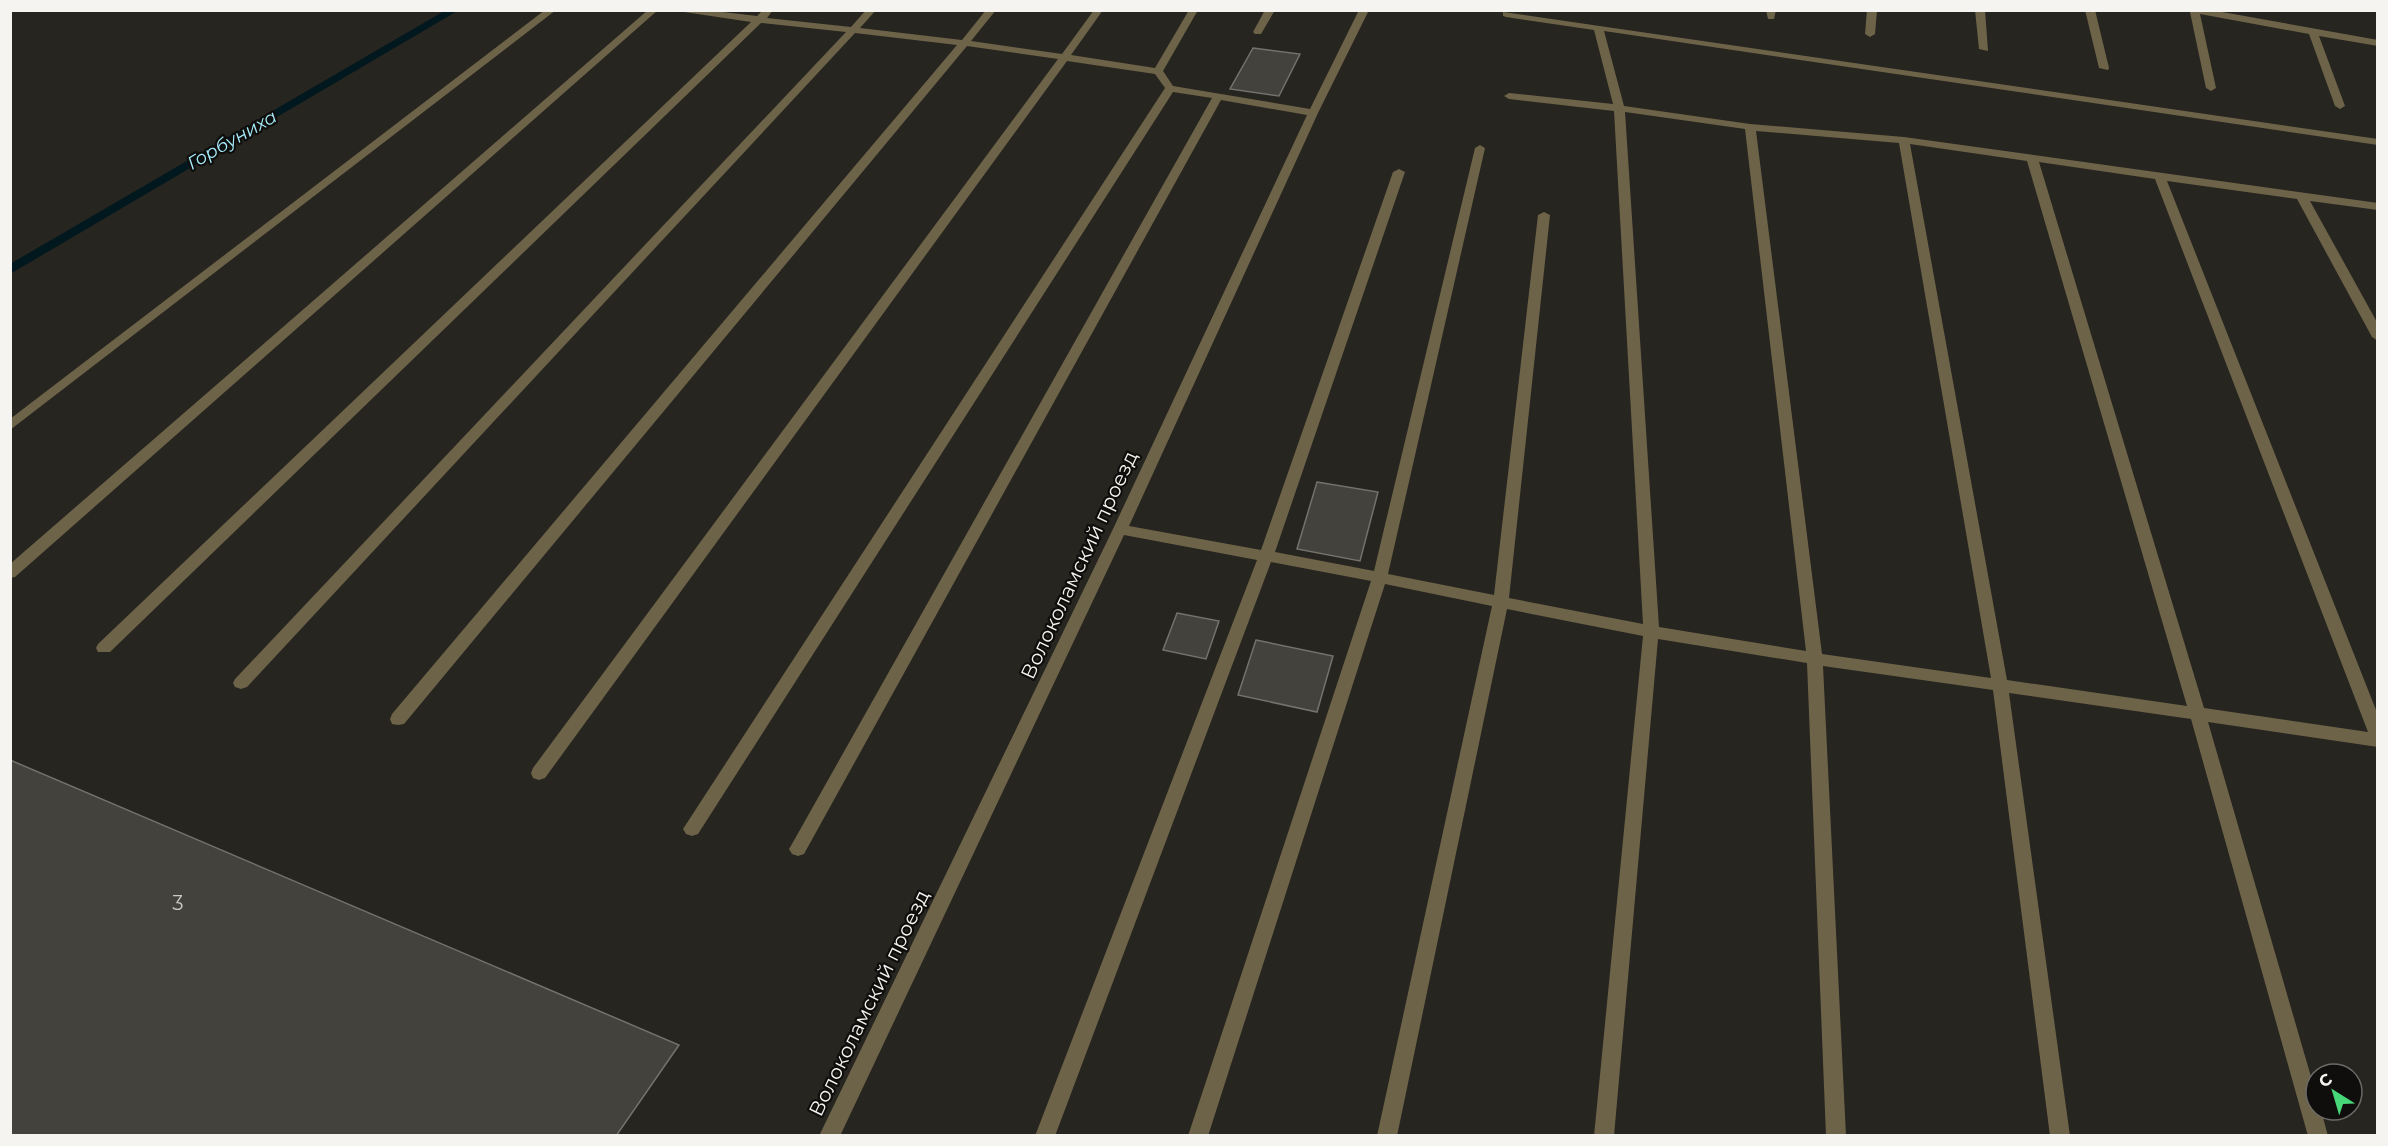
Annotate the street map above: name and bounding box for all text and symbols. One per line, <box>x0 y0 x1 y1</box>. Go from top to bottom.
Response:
water label: Горбуниха <box>183 105 281 175</box>
street label: Волоколамский проезд <box>1016 447 1142 683</box>
street label: Волоколамский проезд <box>804 886 934 1120</box>
house number: 3 <box>172 891 184 915</box>
north arrow <box>2304 1062 2364 1122</box>
text: С <box>2315 1069 2336 1092</box>

